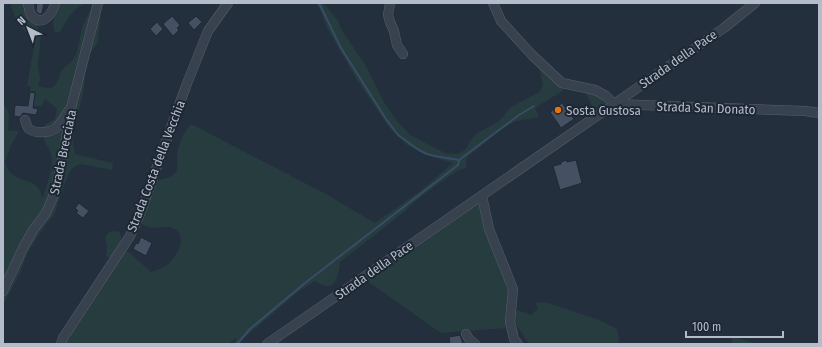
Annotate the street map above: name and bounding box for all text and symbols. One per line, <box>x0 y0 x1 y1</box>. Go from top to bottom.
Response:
north arrow <box>8 8 48 48</box>
text: N <box>15 14 28 28</box>
street label: Strada della Pace <box>636 27 720 91</box>
street label: Strada Costa della Vecchia <box>124 98 188 234</box>
street label: Strada San Donato <box>656 99 756 117</box>
place label: Sosta Gustosa <box>566 103 641 118</box>
marker: Sosta Gustosa <box>553 105 563 115</box>
street label: Strada Brecciata <box>47 108 79 196</box>
street label: Strada della Pace <box>332 238 416 302</box>
scale bar <box>686 313 783 339</box>
text: 100 m <box>692 320 721 334</box>

